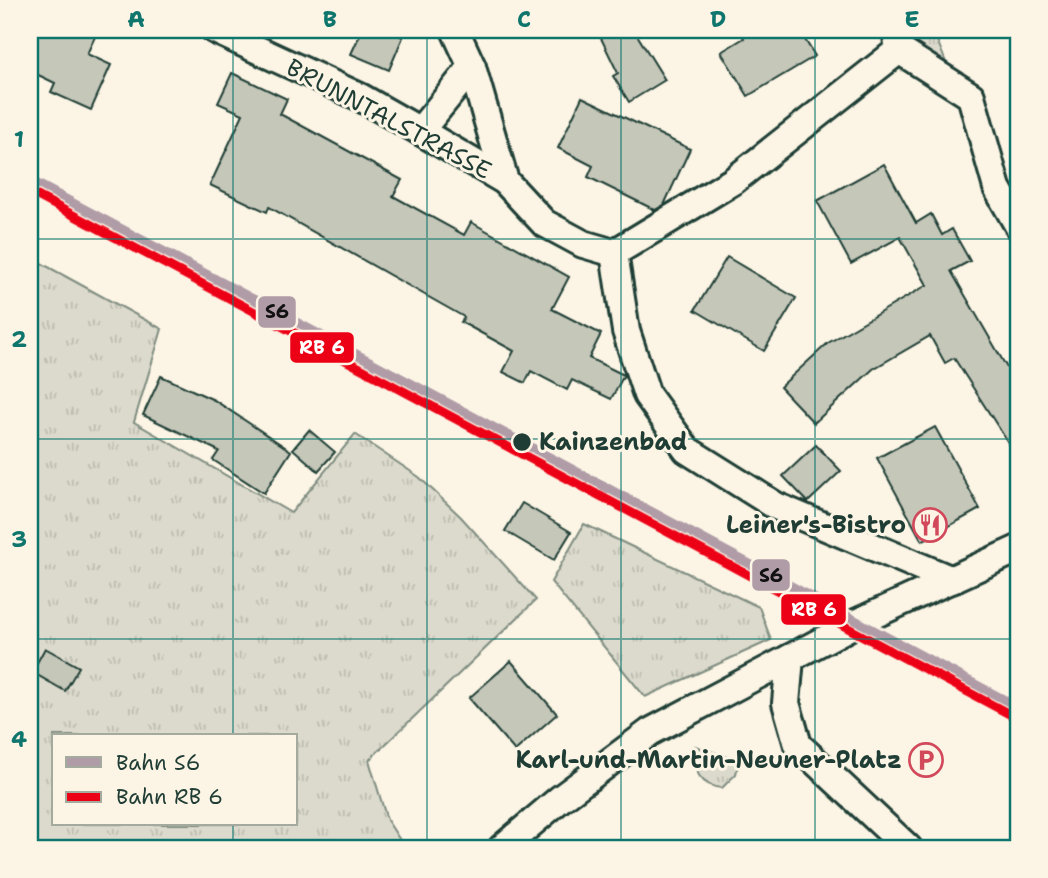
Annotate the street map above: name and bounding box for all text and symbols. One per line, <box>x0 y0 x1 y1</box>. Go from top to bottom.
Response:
text: A <box>127 4 145 34</box>
text: B <box>323 4 337 34</box>
text: C <box>517 4 531 34</box>
text: D <box>710 4 726 34</box>
text: E <box>904 4 920 34</box>
street label: BRUNNTALSTRASSE <box>281 51 497 187</box>
text: 1 <box>14 124 24 154</box>
line badge: S6 <box>257 295 297 329</box>
text: S6 <box>265 299 289 324</box>
text: 2 <box>11 324 27 354</box>
line badge: RB 6 <box>289 331 355 364</box>
text: RB 6 <box>299 335 345 360</box>
place label: Kainzenbad <box>539 426 687 458</box>
marker: Kainzenbad <box>511 431 533 453</box>
restaurant icon: Leiner's-Bistro <box>911 506 949 544</box>
place label: Leiner's-Bistro <box>726 509 906 541</box>
text: 3 <box>11 524 27 554</box>
line badge: S6 <box>751 558 791 592</box>
text: S6 <box>759 563 783 588</box>
line badge: RB 6 <box>780 593 847 626</box>
text: RB 6 <box>791 597 837 622</box>
text: 4 <box>11 724 27 754</box>
legend <box>52 734 298 826</box>
parking icon: Karl-und-Martin-Neuner-Platz <box>907 741 945 779</box>
place label: Karl-und-Martin-Neuner-Platz <box>515 744 902 776</box>
text: Bahn S6 <box>116 749 200 777</box>
text: Bahn RB 6 <box>116 783 223 811</box>

